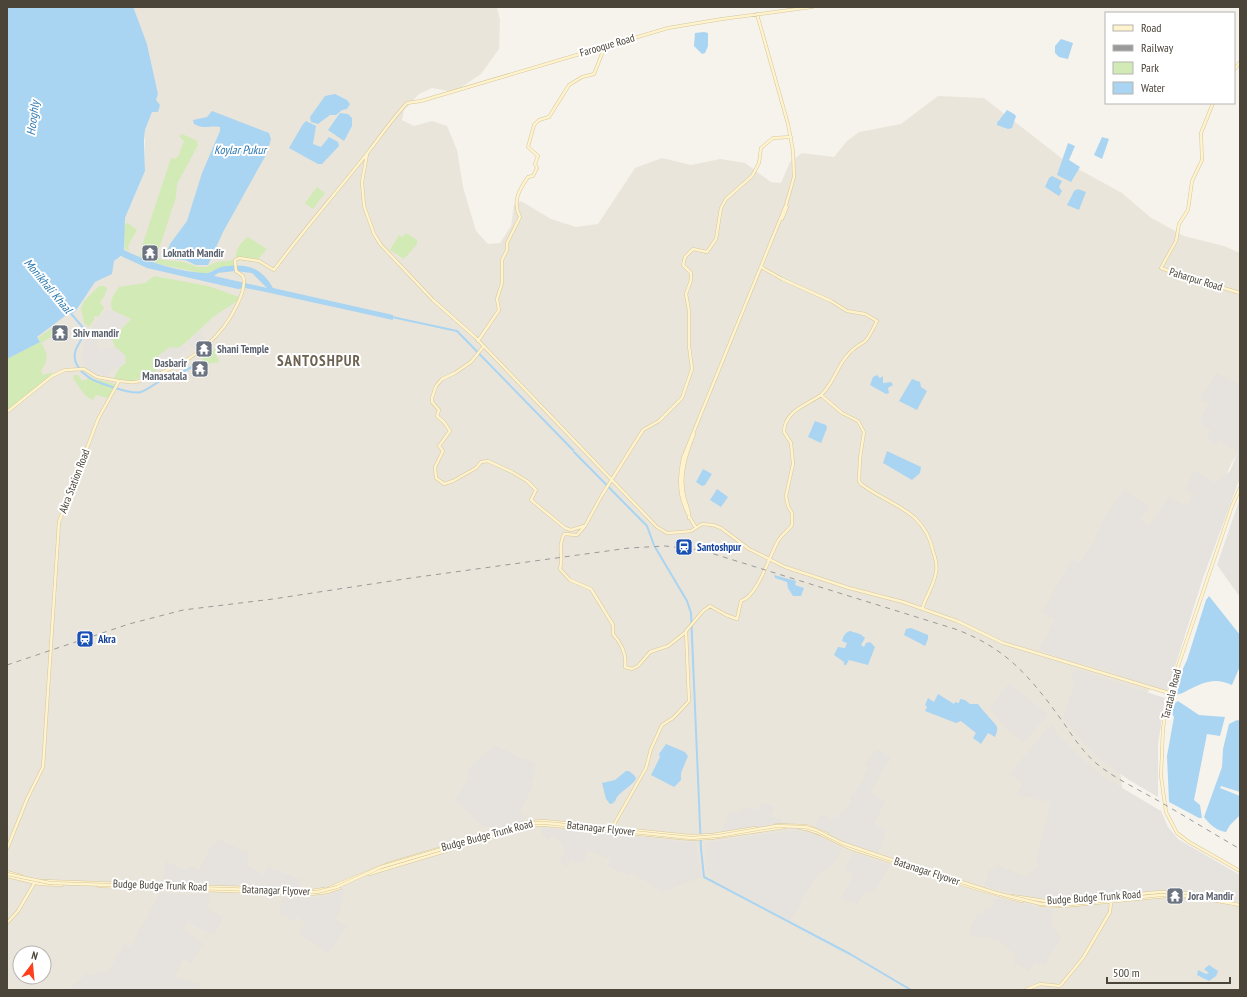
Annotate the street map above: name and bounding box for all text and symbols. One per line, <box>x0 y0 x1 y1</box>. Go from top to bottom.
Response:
legend <box>1105 12 1235 104</box>
text: Road <box>1141 20 1161 35</box>
street label: Farooque Road <box>578 30 636 60</box>
text: Railway <box>1141 40 1174 55</box>
text: Park <box>1141 60 1159 75</box>
text: Water <box>1141 80 1166 95</box>
water label: Hooghly <box>23 98 42 136</box>
water label: Koylar Pukur <box>214 142 268 157</box>
temple icon: Loknath Mandir <box>140 243 160 263</box>
place label: Loknath Mandir <box>163 246 225 260</box>
water label: Monikhali Khaal <box>21 255 76 317</box>
street label: Paharpur Road <box>1168 264 1225 294</box>
temple icon: Shiv mandir <box>50 323 70 343</box>
place label: Shiv mandir <box>73 326 120 340</box>
temple icon: Shani Temple <box>194 339 214 359</box>
place label: Shani Temple <box>217 342 269 356</box>
district label: SANTOSHPUR <box>277 351 361 370</box>
place label: Dasbarir Manasatala <box>142 356 188 383</box>
temple icon: Dasbarir Manasatala <box>190 359 210 379</box>
street label: Akra Station Road <box>55 447 93 515</box>
station icon: Santoshpur <box>674 537 694 557</box>
place label: Santoshpur <box>697 540 742 554</box>
station icon: Akra <box>75 629 95 649</box>
place label: Akra <box>97 632 116 646</box>
street label: Taratala Road <box>1158 667 1184 721</box>
street label: Budge Budge Trunk Road <box>440 816 534 854</box>
street label: Batanagar Flyover <box>566 817 636 839</box>
street label: Batanagar Flyover <box>892 854 962 888</box>
street label: Budge Budge Trunk Road <box>113 876 208 894</box>
street label: Batanagar Flyover <box>242 882 310 898</box>
temple icon: Jora Mandir <box>1165 886 1185 906</box>
street label: Budge Budge Trunk Road <box>1047 887 1142 907</box>
place label: Jora Mandir <box>1187 889 1234 903</box>
north arrow <box>12 945 52 985</box>
text: N <box>30 948 40 963</box>
scale bar <box>1107 959 1230 985</box>
text: 500 m <box>1113 965 1140 980</box>

